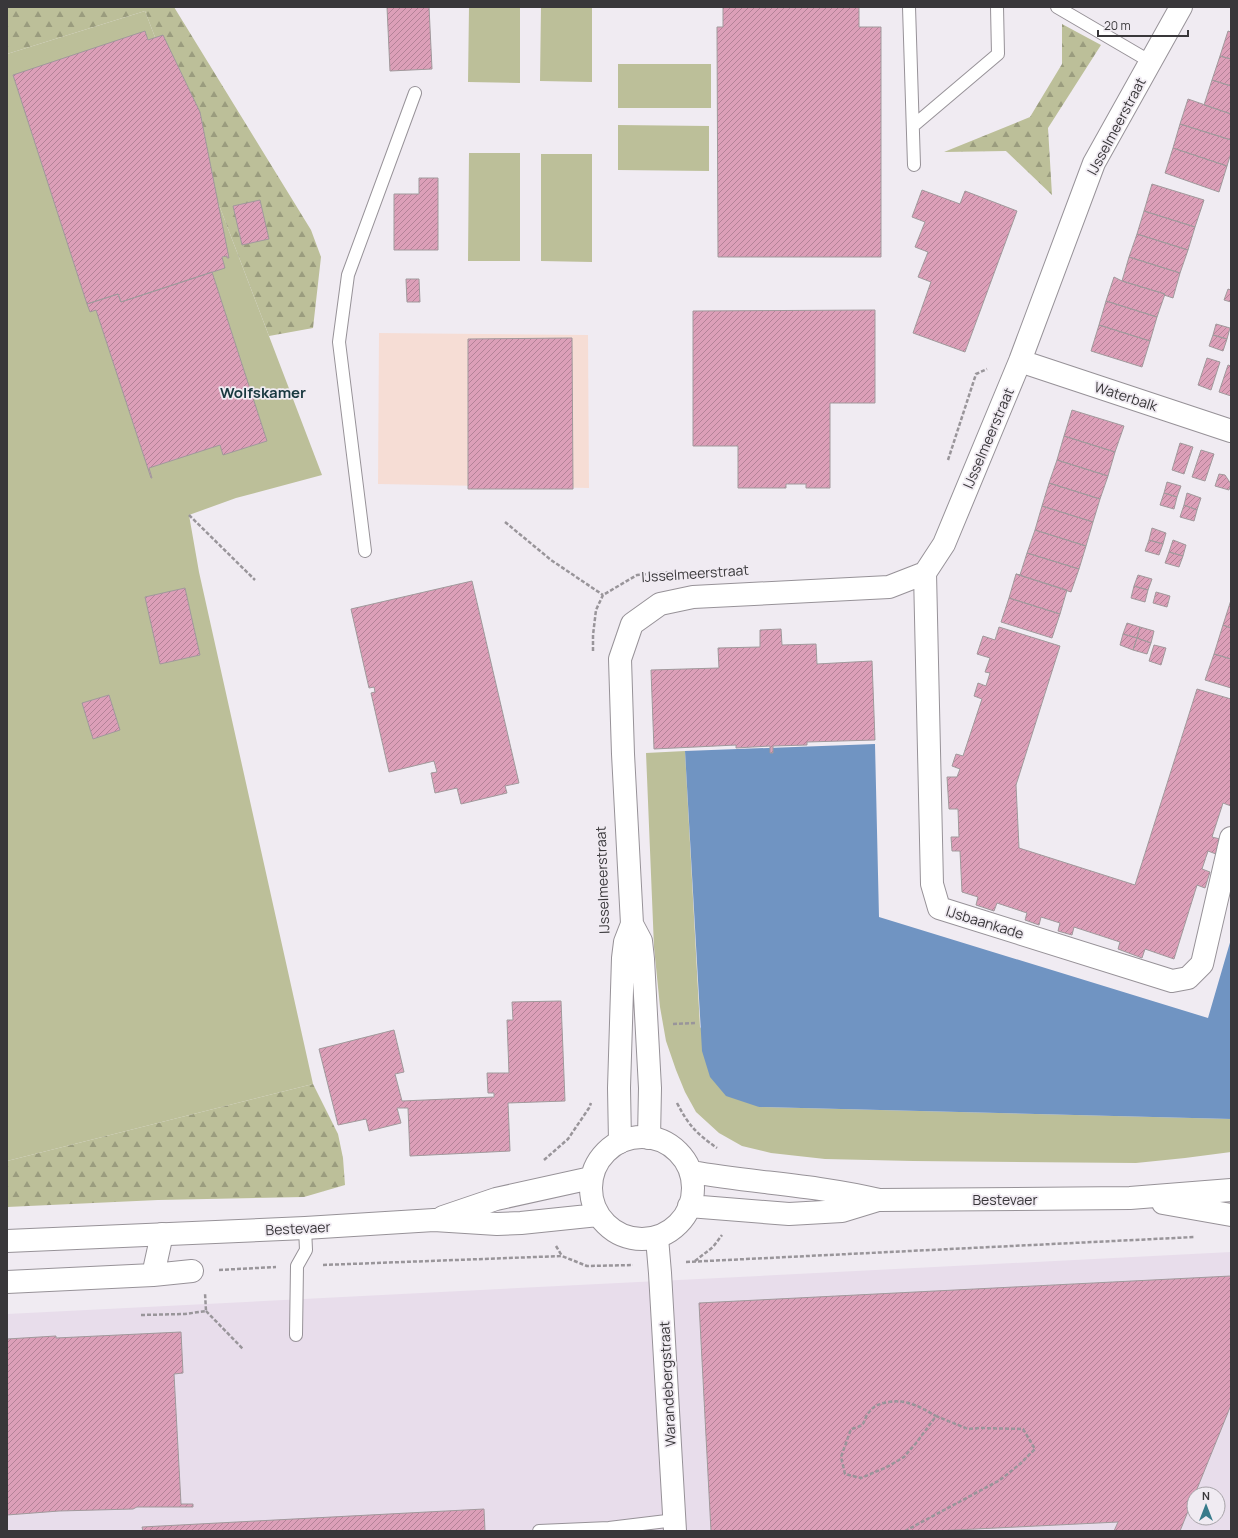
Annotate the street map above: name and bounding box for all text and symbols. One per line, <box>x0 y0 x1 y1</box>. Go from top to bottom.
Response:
scale bar <box>1098 12 1188 38</box>
text: 20 m <box>1104 17 1131 34</box>
street label: IJsselmeerstraat <box>1082 74 1150 178</box>
street label: Waterbalk <box>1092 377 1161 415</box>
district label: Wolfskamer <box>220 382 306 403</box>
street label: IJsselmeerstraat <box>958 384 1018 491</box>
street label: IJsselmeerstraat <box>641 560 750 586</box>
street label: IJsselmeerstraat <box>591 825 613 934</box>
street label: IJsbaankade <box>944 901 1026 943</box>
street label: Bestevaer <box>972 1190 1038 1209</box>
street label: Bestevaer <box>265 1217 331 1239</box>
street label: Warandebergstraat <box>654 1320 680 1447</box>
north arrow <box>1186 1486 1226 1526</box>
text: N <box>1202 1488 1210 1503</box>

